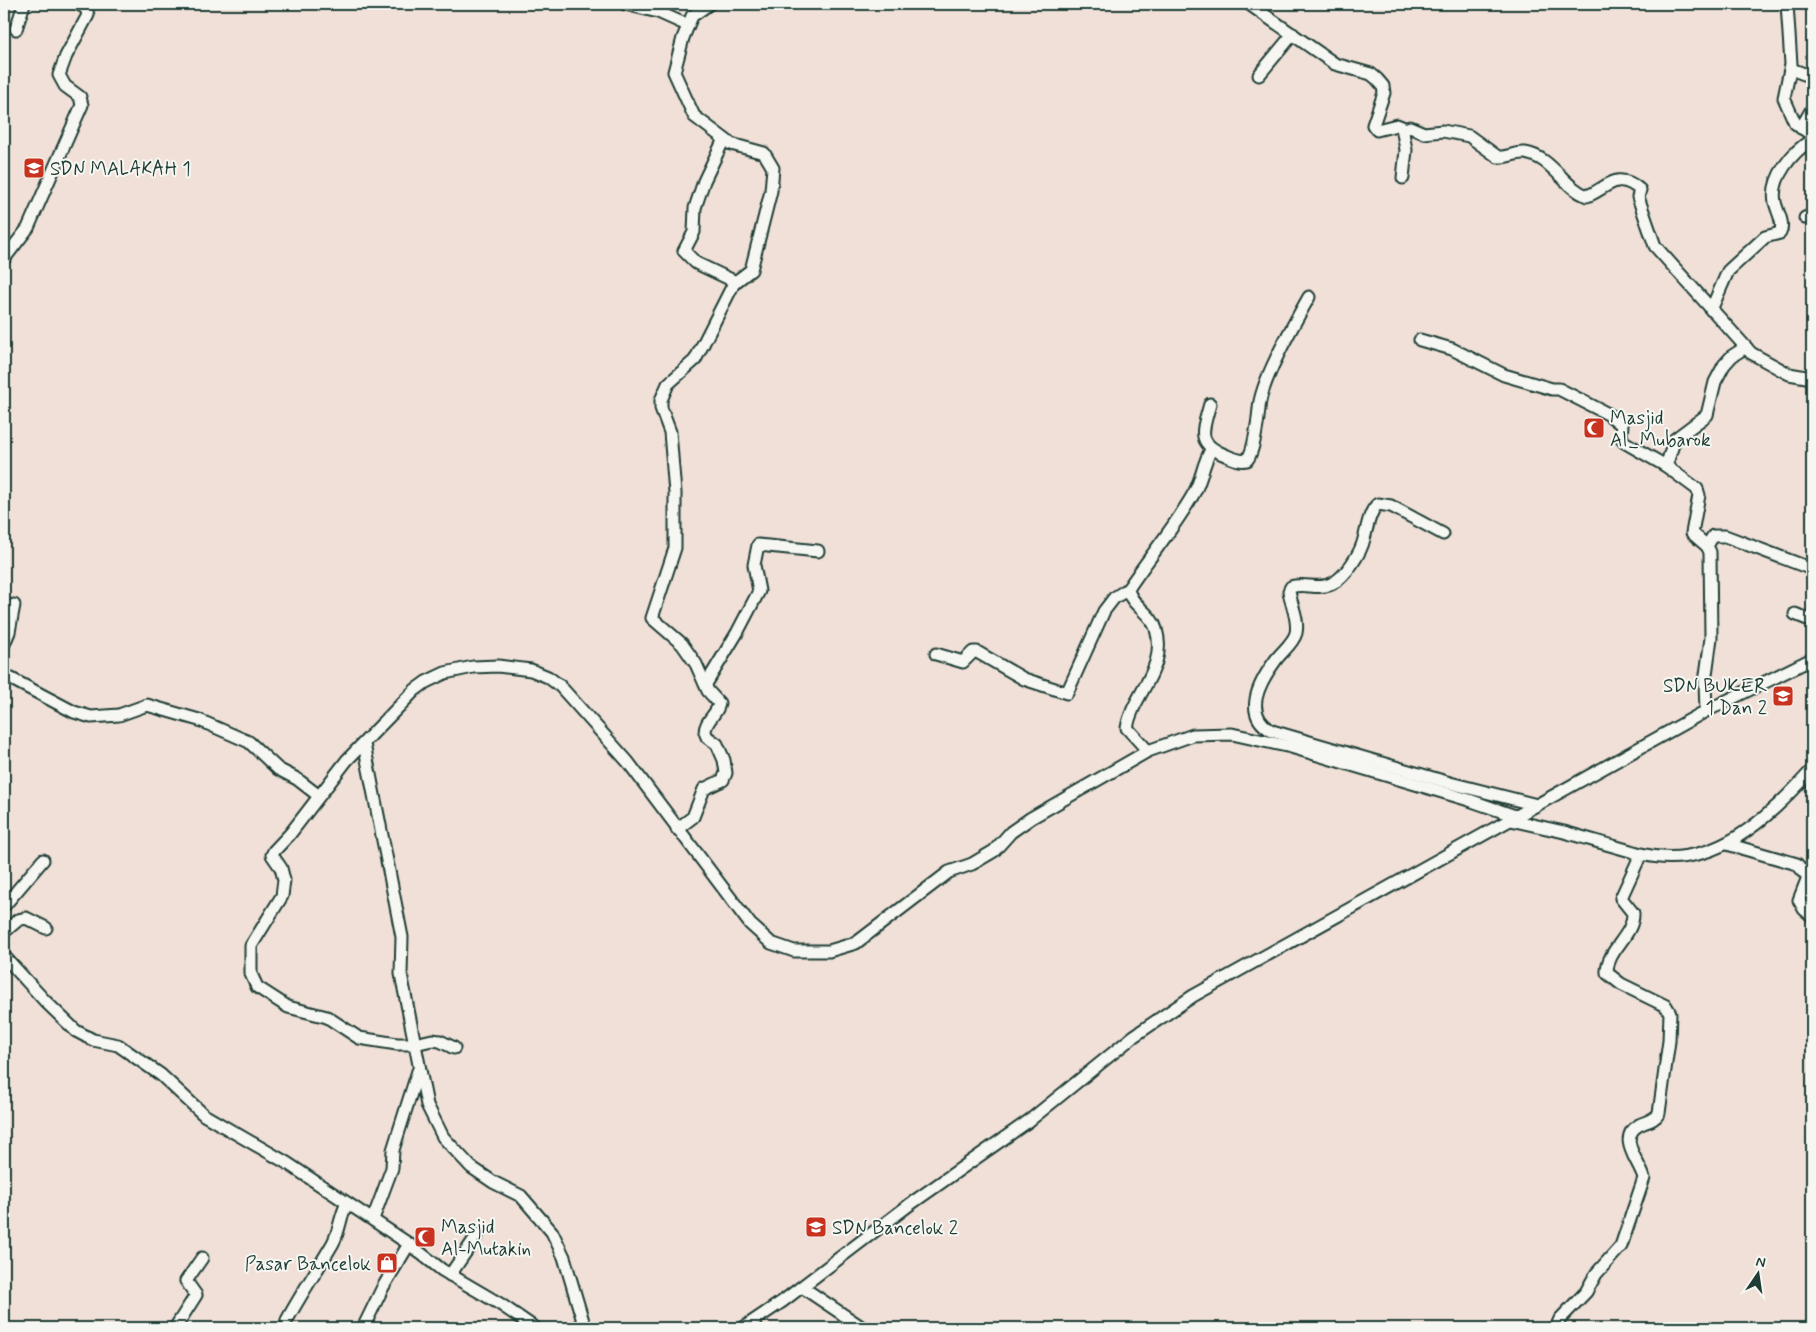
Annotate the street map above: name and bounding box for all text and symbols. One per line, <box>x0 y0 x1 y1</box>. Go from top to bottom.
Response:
school or university icon: SDN MALAKAH 1 <box>22 156 46 180</box>
place label: SDN MALAKAH 1 <box>50 157 191 182</box>
place label: Masjid Al_Mubarok <box>1610 406 1711 453</box>
mosque icon: Masjid Al_Mubarok <box>1582 416 1606 440</box>
place label: SDN BUKER 1 Dan 2 <box>1663 674 1767 721</box>
school or university icon: SDN BUKER 1 Dan 2 <box>1771 684 1795 708</box>
place label: Masjid Al-Mutakin <box>441 1215 531 1262</box>
school or university icon: SDN Bancelok 2 <box>804 1215 828 1239</box>
place label: SDN Bancelok 2 <box>832 1216 958 1241</box>
mosque icon: Masjid Al-Mutakin <box>413 1225 437 1249</box>
north arrow <box>1734 1250 1784 1300</box>
shop icon: Pasar Bancelok <box>375 1251 399 1275</box>
place label: Pasar Bancelok <box>245 1252 371 1277</box>
text: N <box>1754 1252 1767 1272</box>

